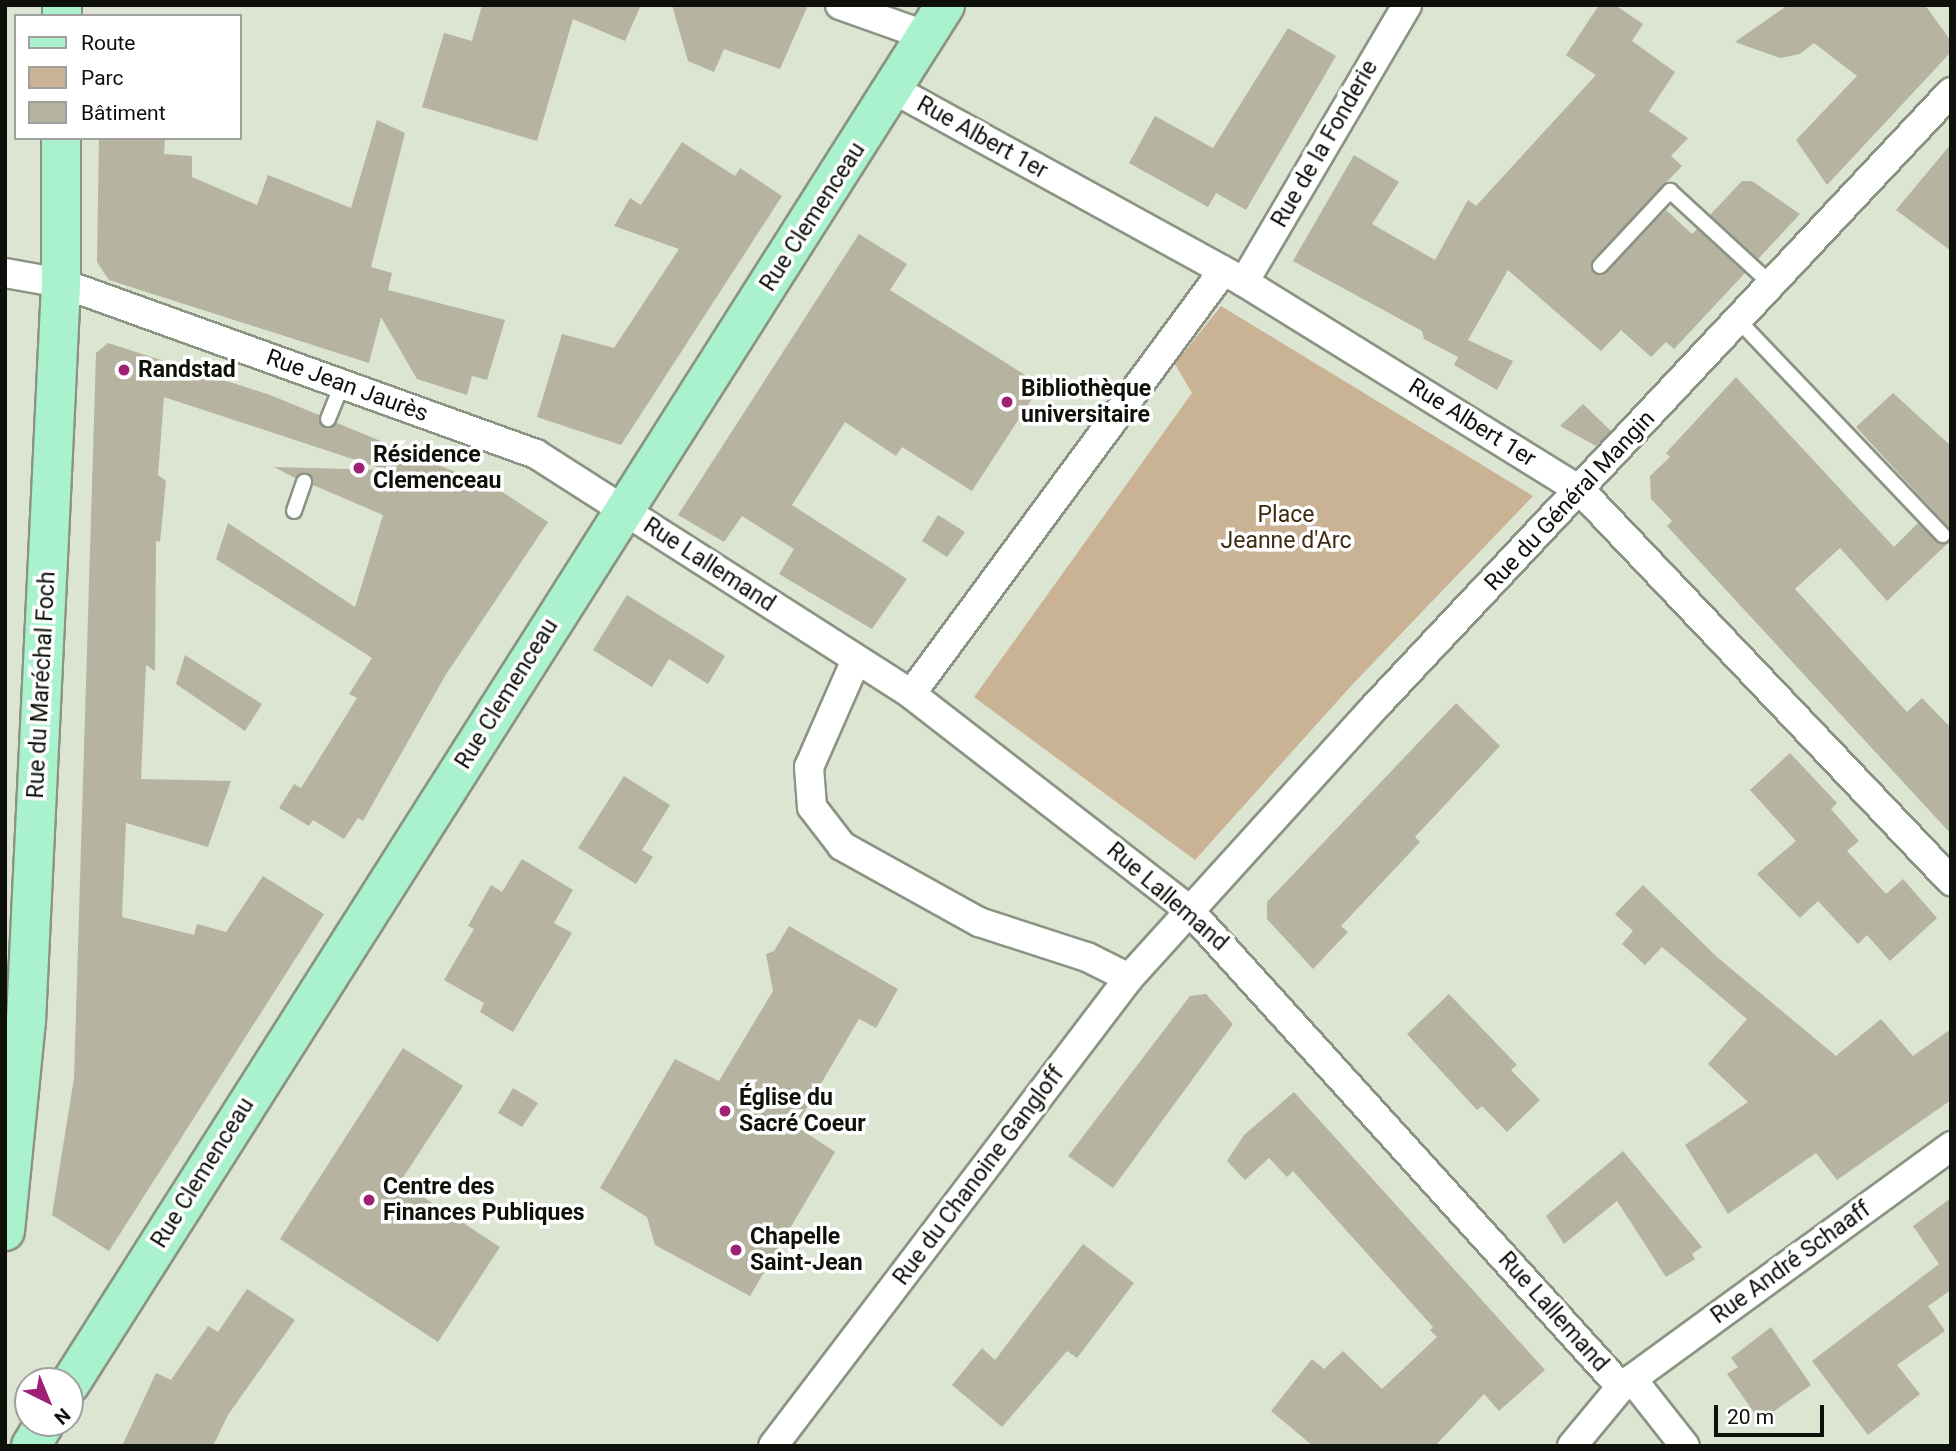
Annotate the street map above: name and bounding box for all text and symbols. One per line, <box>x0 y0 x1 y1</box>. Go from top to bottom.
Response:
legend <box>14 14 242 140</box>
text: Route <box>81 31 136 55</box>
street label: Rue de la Fonderie <box>1266 55 1384 233</box>
text: Parc <box>81 66 123 90</box>
street label: Rue Albert 1er <box>912 91 1052 185</box>
text: Bâtiment <box>81 101 166 125</box>
street label: Rue Clemenceau <box>755 137 871 297</box>
street label: Rue Jean Jaurès <box>262 344 432 428</box>
place label: Randstad <box>138 356 236 384</box>
marker: Randstad <box>116 362 132 378</box>
street label: Rue Albert 1er <box>1403 373 1541 473</box>
place label: Bibliothèque universitaire <box>1021 375 1151 429</box>
marker: Bibliothèque universitaire <box>999 394 1015 410</box>
street label: Rue du Général Mangin <box>1479 405 1661 597</box>
place label: Résidence Clemenceau <box>373 441 501 495</box>
marker: Résidence Clemenceau <box>351 460 367 476</box>
park label: Place Jeanne d'Arc <box>1221 501 1351 555</box>
street label: Rue Lallemand <box>638 512 780 618</box>
street label: Rue du Maréchal Foch <box>22 571 62 799</box>
street label: Rue Clemenceau <box>450 614 564 774</box>
street label: Rue Lallemand <box>1101 837 1233 957</box>
street label: Rue du Chanoine Gangloff <box>888 1061 1070 1291</box>
place label: Église du Sacré Coeur <box>739 1084 866 1138</box>
street label: Rue Clemenceau <box>146 1093 260 1253</box>
marker: Église du Sacré Coeur <box>717 1103 733 1119</box>
place label: Centre des Finances Publiques <box>383 1173 585 1227</box>
marker: Centre des Finances Publiques <box>361 1192 377 1208</box>
street label: Rue André Schaaff <box>1706 1196 1876 1330</box>
place label: Chapelle Saint-Jean <box>750 1223 863 1277</box>
marker: Chapelle Saint-Jean <box>728 1242 744 1258</box>
street label: Rue Lallemand <box>1492 1247 1614 1377</box>
north arrow <box>14 1367 84 1437</box>
scale bar <box>1718 1392 1828 1436</box>
text: N <box>50 1403 75 1429</box>
text: 20 m <box>1727 1405 1774 1429</box>

